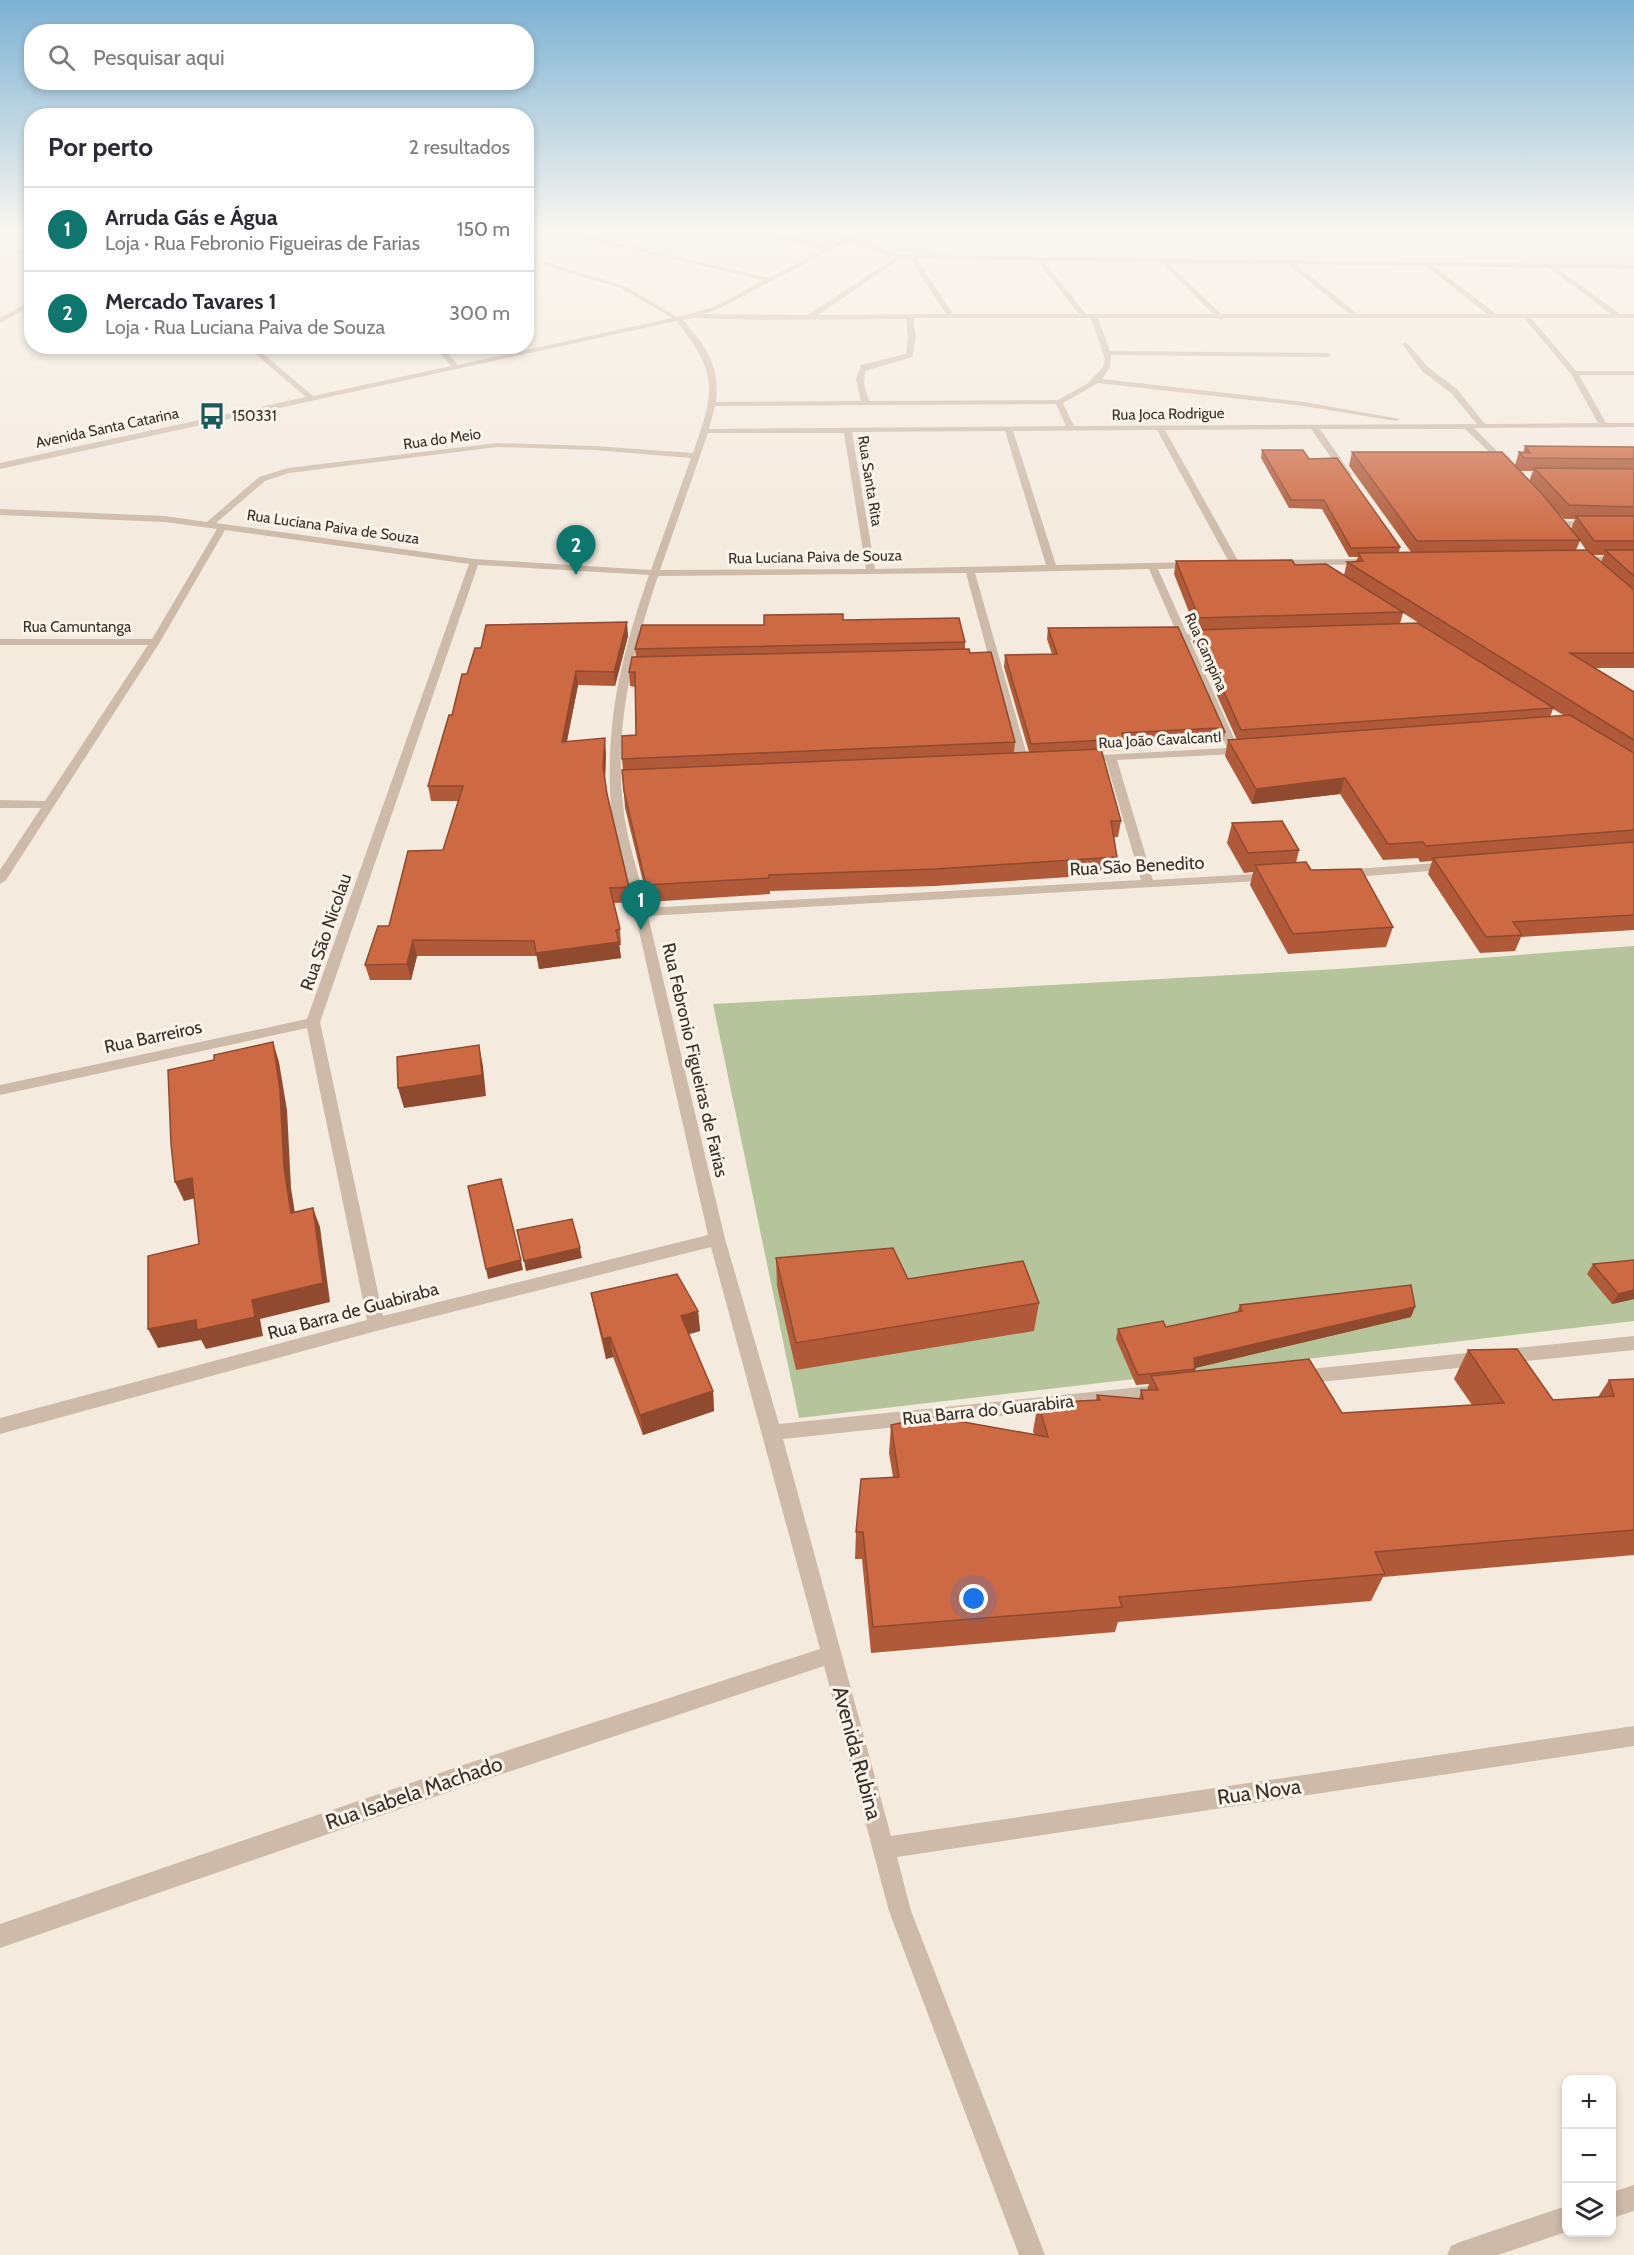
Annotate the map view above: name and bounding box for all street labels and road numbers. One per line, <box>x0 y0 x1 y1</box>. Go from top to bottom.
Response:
street label: Avenida Santa Catarina <box>34 404 181 452</box>
street label: Rua Joca Rodrigue <box>1111 404 1225 424</box>
street label: Rua do Meio <box>402 425 482 453</box>
street label: Rua Santa Rita <box>854 434 886 528</box>
street label: Rua Luciana Paiva de Souza <box>246 506 421 548</box>
street label: Rua Luciana Paiva de Souza <box>728 546 903 568</box>
street label: Rua Campina <box>1181 610 1232 695</box>
street label: Rua Camuntanga <box>23 618 132 636</box>
street label: Rua João CavalcantI <box>1098 728 1222 752</box>
street label: Rua São Benedito <box>1069 851 1205 881</box>
street label: Rua São Nicolau <box>296 871 356 993</box>
street label: Rua Febronio Figueiras de Farias <box>657 941 733 1179</box>
street label: Rua Barreiros <box>102 1016 204 1058</box>
street label: Rua Barra de Guabiraba <box>265 1278 441 1344</box>
street label: Rua Barra do Guarabira <box>901 1390 1075 1430</box>
street label: Avenida Rubina <box>828 1683 887 1822</box>
street label: Rua Isabela Machado <box>322 1751 506 1835</box>
street label: Rua Nova <box>1215 1773 1302 1810</box>

